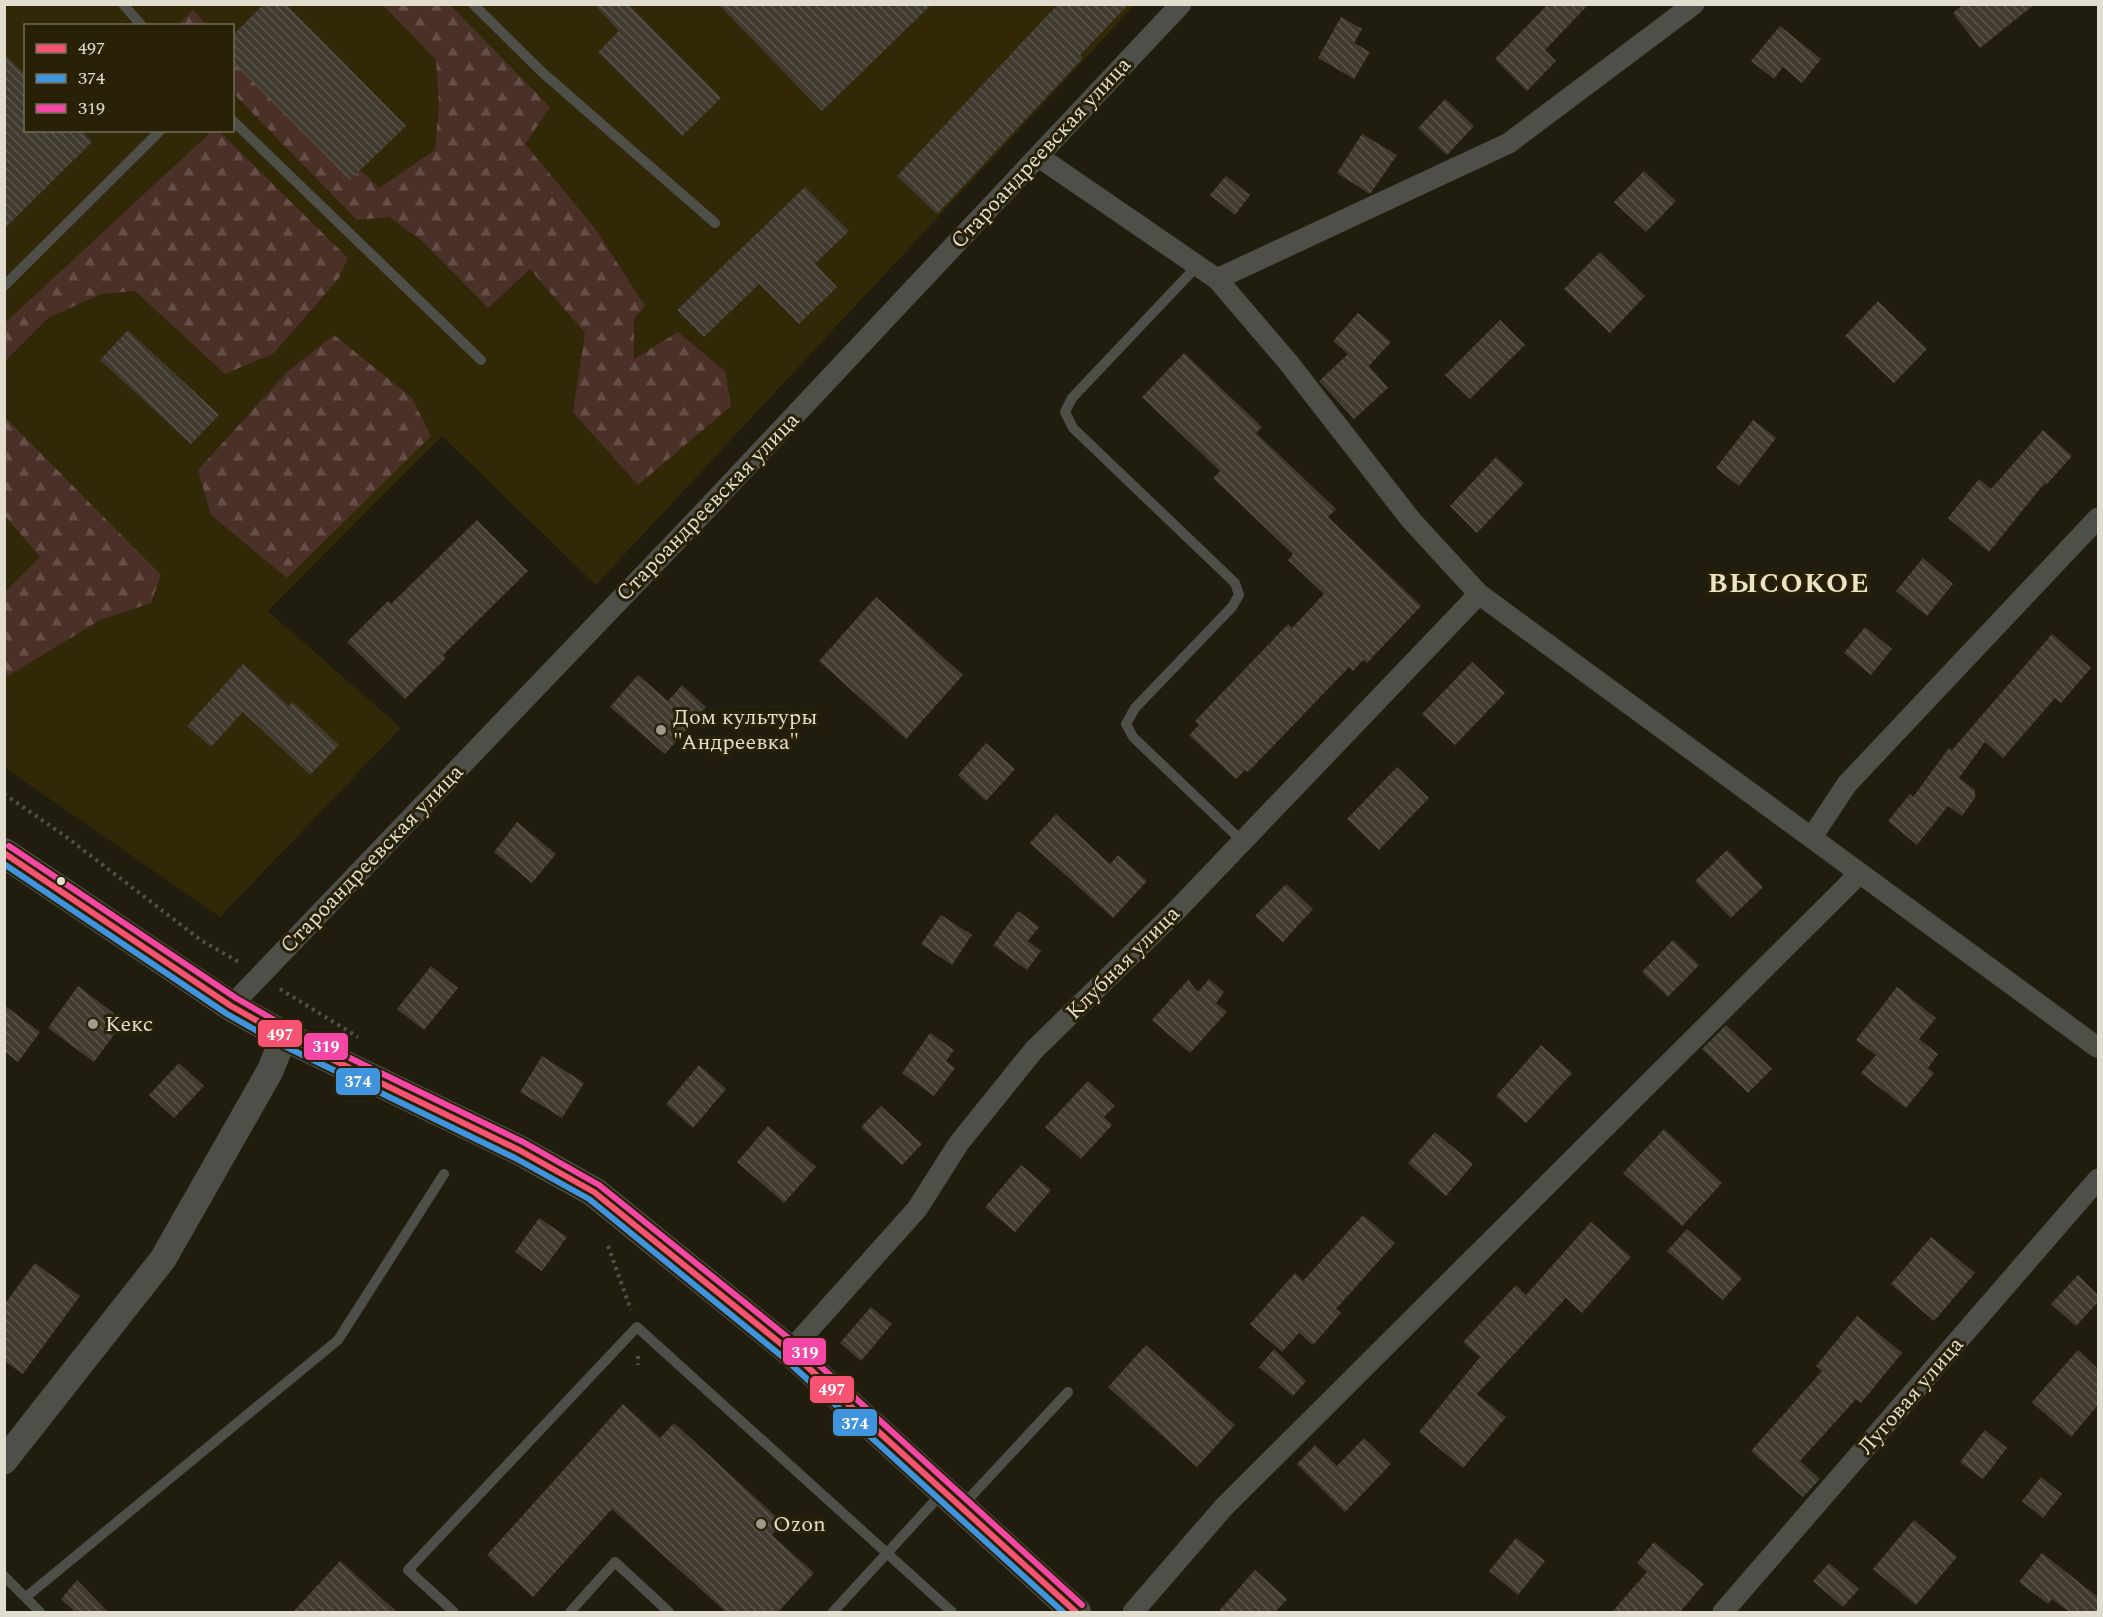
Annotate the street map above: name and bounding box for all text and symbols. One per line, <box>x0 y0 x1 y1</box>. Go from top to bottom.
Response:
legend <box>24 24 234 132</box>
text: 497 <box>78 35 105 62</box>
street label: Староандреевская улица <box>943 49 1139 256</box>
text: 374 <box>78 65 105 92</box>
text: 319 <box>78 95 105 122</box>
street label: Староандреевская улица <box>609 405 808 609</box>
district label: ВЫСОКОЕ <box>1708 562 1870 605</box>
place label: Дом культуры "Андреевка" <box>673 701 817 759</box>
marker: Дом культуры "Андреевка" <box>654 723 668 737</box>
street label: Староандреевская улица <box>273 757 472 961</box>
unlabelled marker <box>55 875 67 887</box>
street label: Клубная улица <box>1058 898 1188 1028</box>
place label: Кекс <box>105 1008 153 1041</box>
marker: Кекс <box>86 1017 100 1031</box>
line badge: 497 <box>257 1019 303 1048</box>
text: 497 <box>267 1023 293 1047</box>
line badge: 319 <box>303 1032 349 1061</box>
text: 319 <box>313 1035 339 1059</box>
line badge: 374 <box>335 1067 381 1096</box>
text: 374 <box>345 1070 371 1094</box>
street label: Луговая улица <box>1850 1329 1972 1462</box>
line badge: 319 <box>782 1337 827 1366</box>
text: 319 <box>792 1341 818 1365</box>
line badge: 497 <box>809 1375 855 1404</box>
text: 497 <box>819 1378 845 1402</box>
line badge: 374 <box>832 1408 878 1437</box>
text: 374 <box>842 1412 868 1436</box>
place label: Ozon <box>773 1508 826 1541</box>
marker: Ozon <box>754 1517 768 1531</box>

